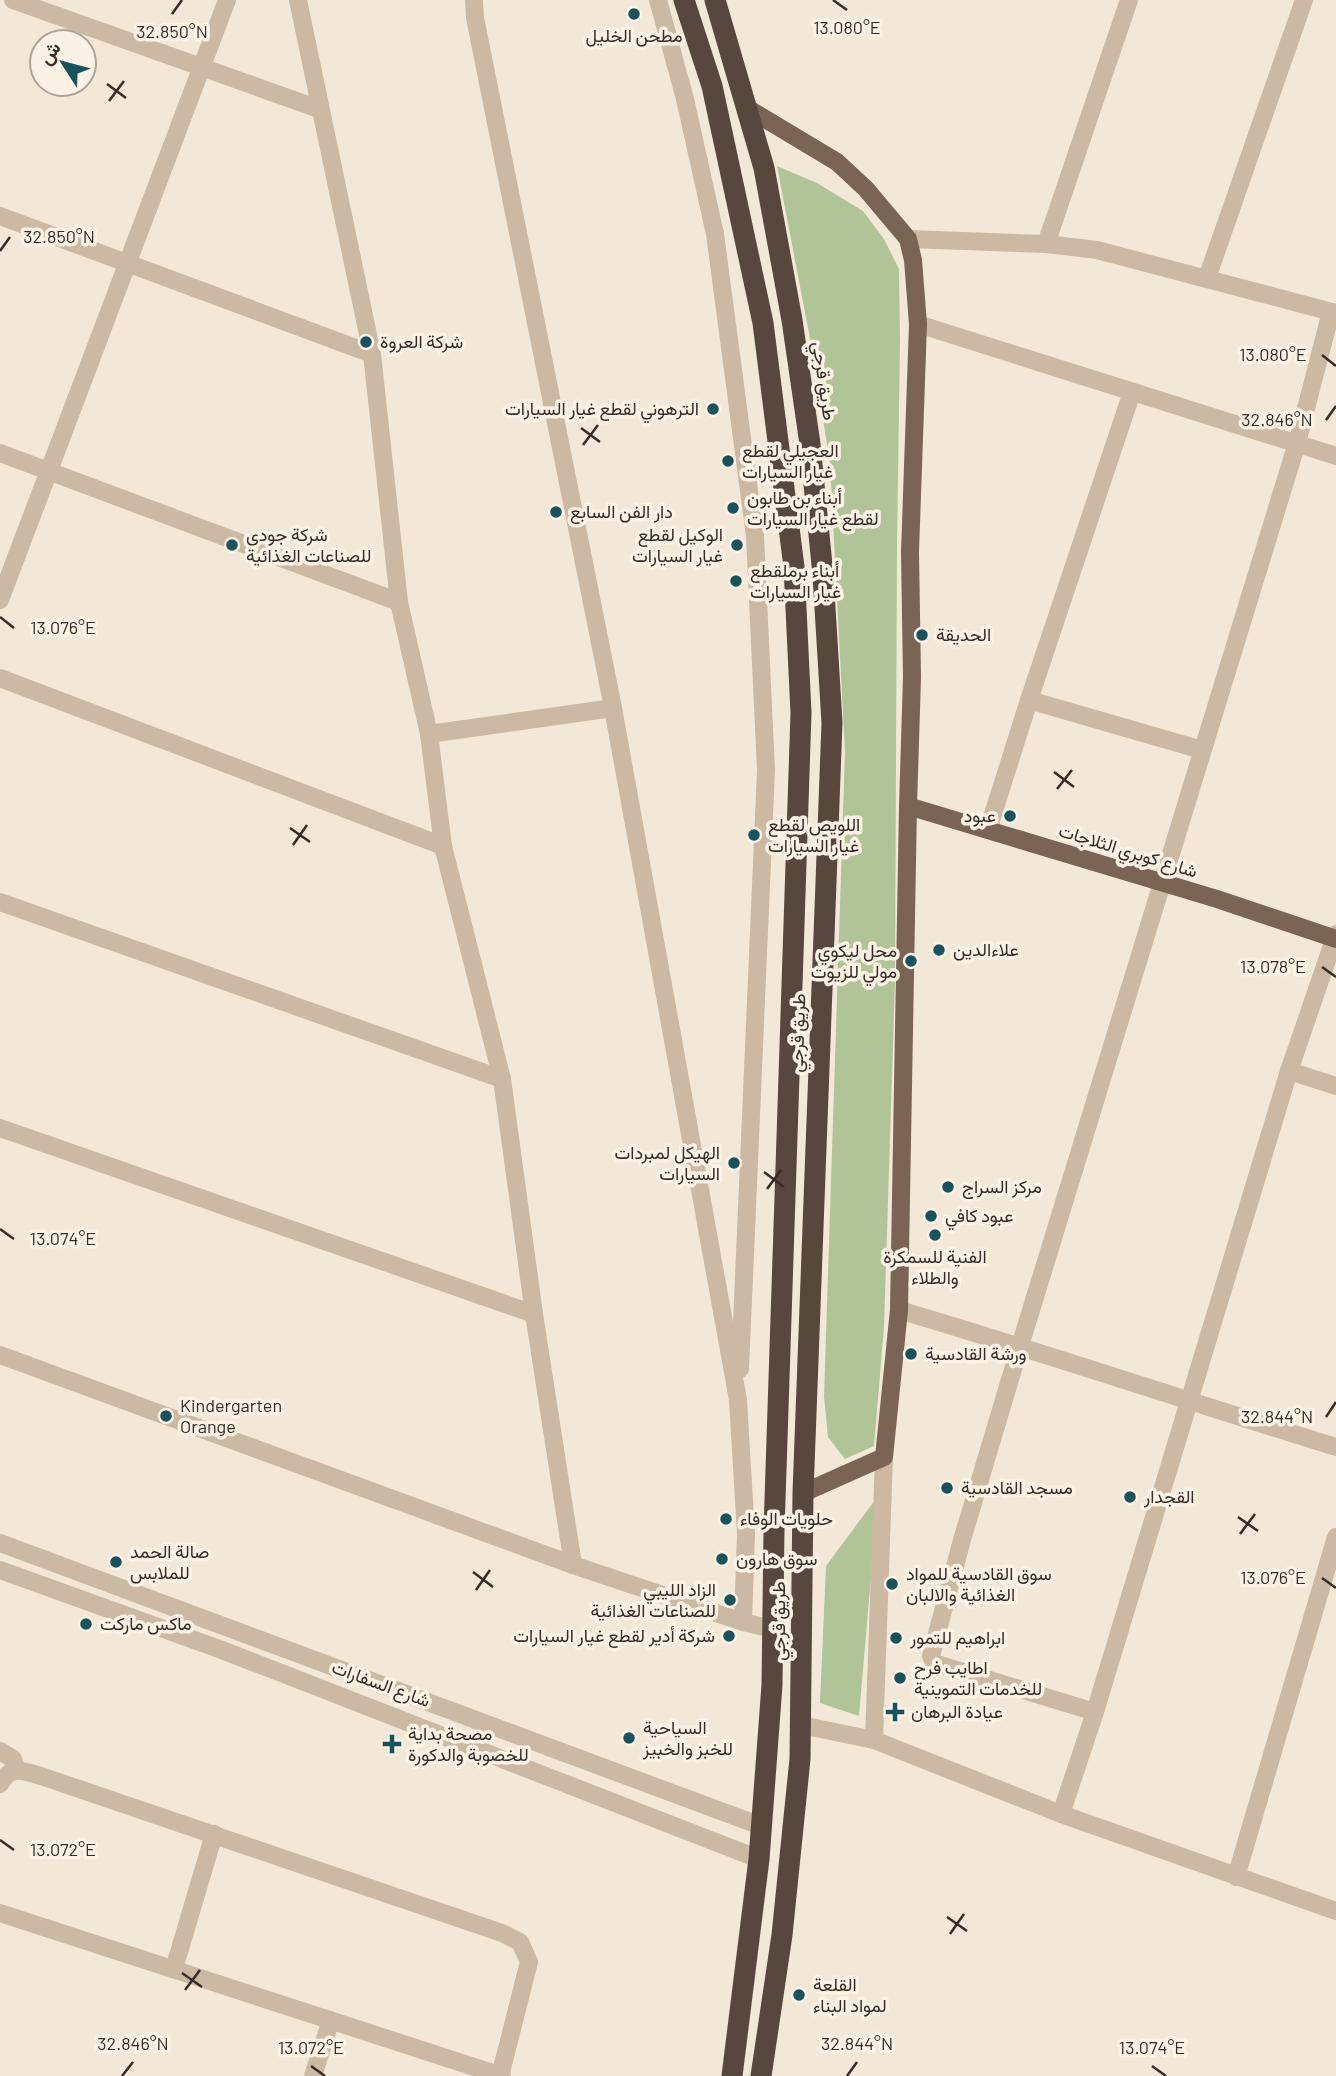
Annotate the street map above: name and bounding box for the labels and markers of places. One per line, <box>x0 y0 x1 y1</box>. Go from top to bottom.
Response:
marker: مطحن الخليل <box>626 6 642 22</box>
place label: مطحن الخليل <box>585 24 683 47</box>
place label: شركة العروة <box>380 330 463 353</box>
marker: شركة العروة <box>358 334 374 350</box>
place label: الترهوني لقطع غيار السيارات <box>505 397 699 424</box>
marker: الترهوني لقطع غيار السيارات <box>705 401 721 417</box>
place label: العجيلي لقطع غيار السيارات <box>742 439 839 483</box>
marker: العجيلي لقطع غيار السيارات <box>720 453 736 469</box>
place label: أبناء بن طابون لقطع غيار السيارات <box>747 486 879 531</box>
place label: دار الفن السابع <box>570 500 673 524</box>
marker: أبناء بن طابون لقطع غيار السيارات <box>725 500 741 516</box>
marker: دار الفن السابع <box>548 504 564 520</box>
place label: شركة جودي للصناعات الغذائية <box>246 523 371 566</box>
place label: الوكيل لقطع غيار السيارات <box>632 523 723 567</box>
marker: شركة جودي للصناعات الغذائية <box>224 537 240 553</box>
marker: الوكيل لقطع غيار السيارات <box>729 537 745 553</box>
place label: أبناء برملقطع غيار السيارات <box>750 559 841 603</box>
marker: أبناء برملقطع غيار السيارات <box>728 573 744 589</box>
place label: الحديقة <box>936 623 991 645</box>
marker: الحديقة <box>914 627 930 643</box>
place label: عبود <box>964 804 996 827</box>
marker: عبود <box>1002 808 1018 824</box>
place label: اللويص لقطع غيار السيارات <box>768 813 860 857</box>
marker: اللويص لقطع غيار السيارات <box>746 827 762 843</box>
place label: علاءالدين <box>953 938 1019 961</box>
place label: محل ليكوي مولي للزيوت <box>811 939 897 987</box>
marker: علاءالدين <box>931 942 947 958</box>
marker: محل ليكوي مولي للزيوت <box>903 953 919 969</box>
place label: الهيكل لمبردات السيارات <box>614 1141 720 1185</box>
marker: الهيكل لمبردات السيارات <box>726 1155 742 1171</box>
place label: مركز السراج <box>962 1175 1042 1199</box>
marker: مركز السراج <box>940 1179 956 1195</box>
place label: عبود كافي <box>945 1204 1013 1231</box>
marker: عبود كافي <box>923 1208 939 1224</box>
marker: الفنية للسمكرة والطلاء <box>927 1227 943 1243</box>
place label: الفنية للسمكرة والطلاء <box>883 1245 987 1289</box>
place label: ورشة القادسية <box>925 1342 1027 1365</box>
marker: ورشة القادسية <box>903 1346 919 1362</box>
place label: Kindergarten Orange <box>180 1394 282 1437</box>
marker: Kindergarten Orange <box>158 1408 174 1424</box>
place label: مسجد القادسية <box>961 1476 1073 1498</box>
marker: مسجد القادسية <box>939 1480 955 1496</box>
place label: القجدار <box>1143 1485 1195 1508</box>
marker: القجدار <box>1122 1489 1138 1505</box>
place label: حلويات الوفاء <box>740 1507 833 1530</box>
marker: حلويات الوفاء <box>718 1511 734 1527</box>
place label: صالة الحمد للملابس <box>130 1540 209 1584</box>
place label: سوق هارون <box>736 1547 818 1570</box>
marker: سوق هارون <box>714 1551 730 1567</box>
marker: صالة الحمد للملابس <box>108 1554 124 1570</box>
place label: سوق القادسية للمواد الغذائية والالبان <box>906 1562 1052 1606</box>
marker: سوق القادسية للمواد الغذائية والالبان <box>884 1576 900 1592</box>
place label: الزاد الليبي للصناعات الغذائية <box>591 1578 716 1621</box>
marker: الزاد الليبي للصناعات الغذائية <box>722 1592 738 1608</box>
place label: ماكس ماركت <box>100 1612 192 1635</box>
marker: ماكس ماركت <box>78 1616 94 1632</box>
place label: شركة أدير لقطع غيار السيارات <box>513 1624 715 1648</box>
place label: ابراهيم للتمور <box>909 1626 1005 1650</box>
marker: شركة أدير لقطع غيار السيارات <box>721 1628 737 1644</box>
marker: ابراهيم للتمور <box>888 1630 904 1646</box>
place label: اطايب فرح للخدمات التموينية <box>914 1656 1042 1700</box>
marker: اطايب فرح للخدمات التموينية <box>892 1670 908 1686</box>
place label: عيادة البرهان <box>911 1700 1003 1723</box>
marker: عيادة البرهان <box>885 1702 905 1722</box>
place label: السياحية للخبز والخبيز <box>642 1716 733 1760</box>
place label: مصحة بداية للخصوبة والدكورة <box>408 1722 529 1766</box>
marker: السياحية للخبز والخبيز <box>621 1730 637 1746</box>
marker: مصحة بداية للخصوبة والدكورة <box>382 1734 402 1754</box>
place label: القلعة لمواد البناء <box>813 1973 887 2017</box>
marker: القلعة لمواد البناء <box>791 1987 807 2003</box>

